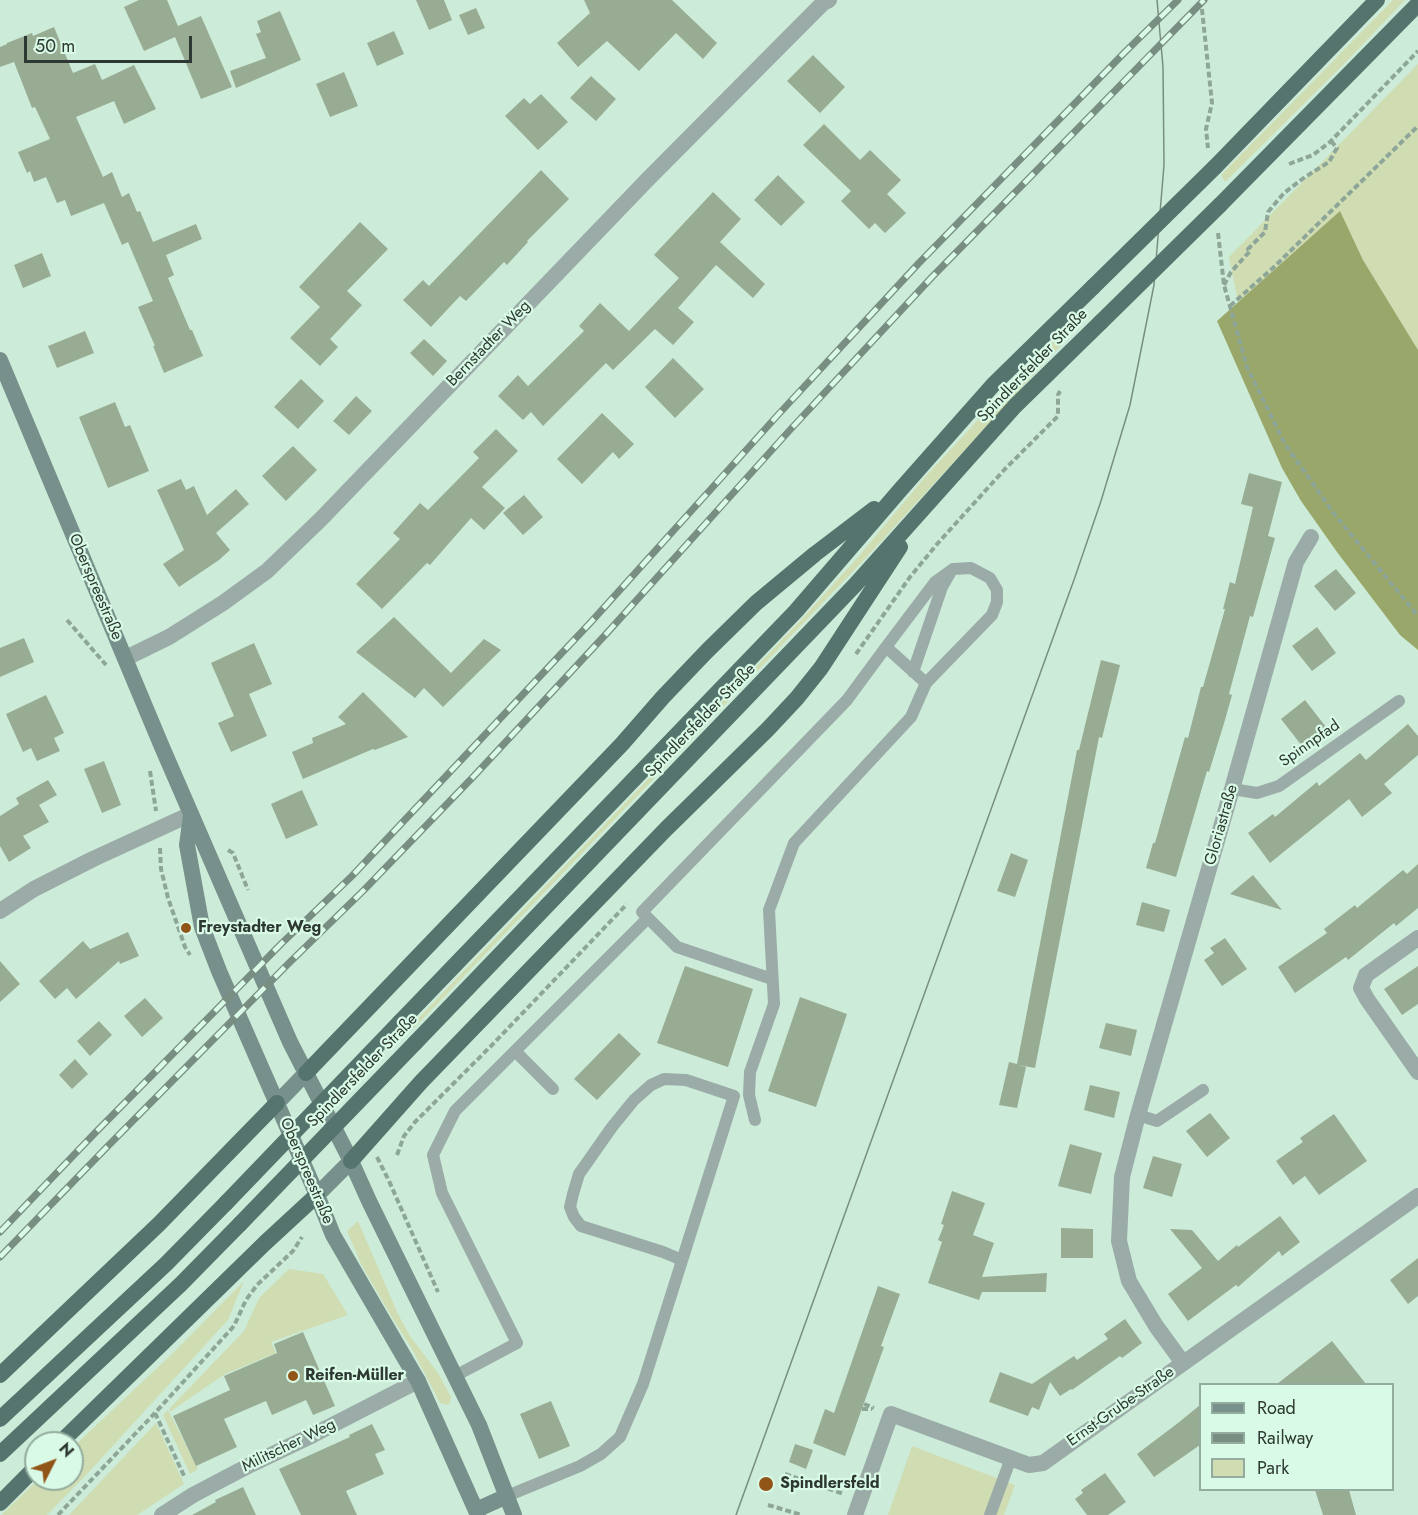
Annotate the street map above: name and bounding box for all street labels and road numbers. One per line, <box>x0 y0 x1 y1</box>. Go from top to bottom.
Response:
street label: Bernstadter Weg <box>443 297 535 391</box>
street label: Spindlersfelder Straße <box>974 305 1092 427</box>
street label: Oberspreestraße <box>64 531 126 643</box>
street label: Spindlersfelder Straße <box>642 660 760 782</box>
street label: Spinnpfad <box>1276 716 1344 772</box>
street label: Gloriastraße <box>1201 783 1243 867</box>
street label: Spindlersfelder Straße <box>304 1010 422 1132</box>
street label: Oberspreestraße <box>275 1115 337 1227</box>
street label: Ernst-Grube-Straße <box>1064 1363 1178 1451</box>
street label: Militscher Weg <box>239 1415 339 1477</box>

